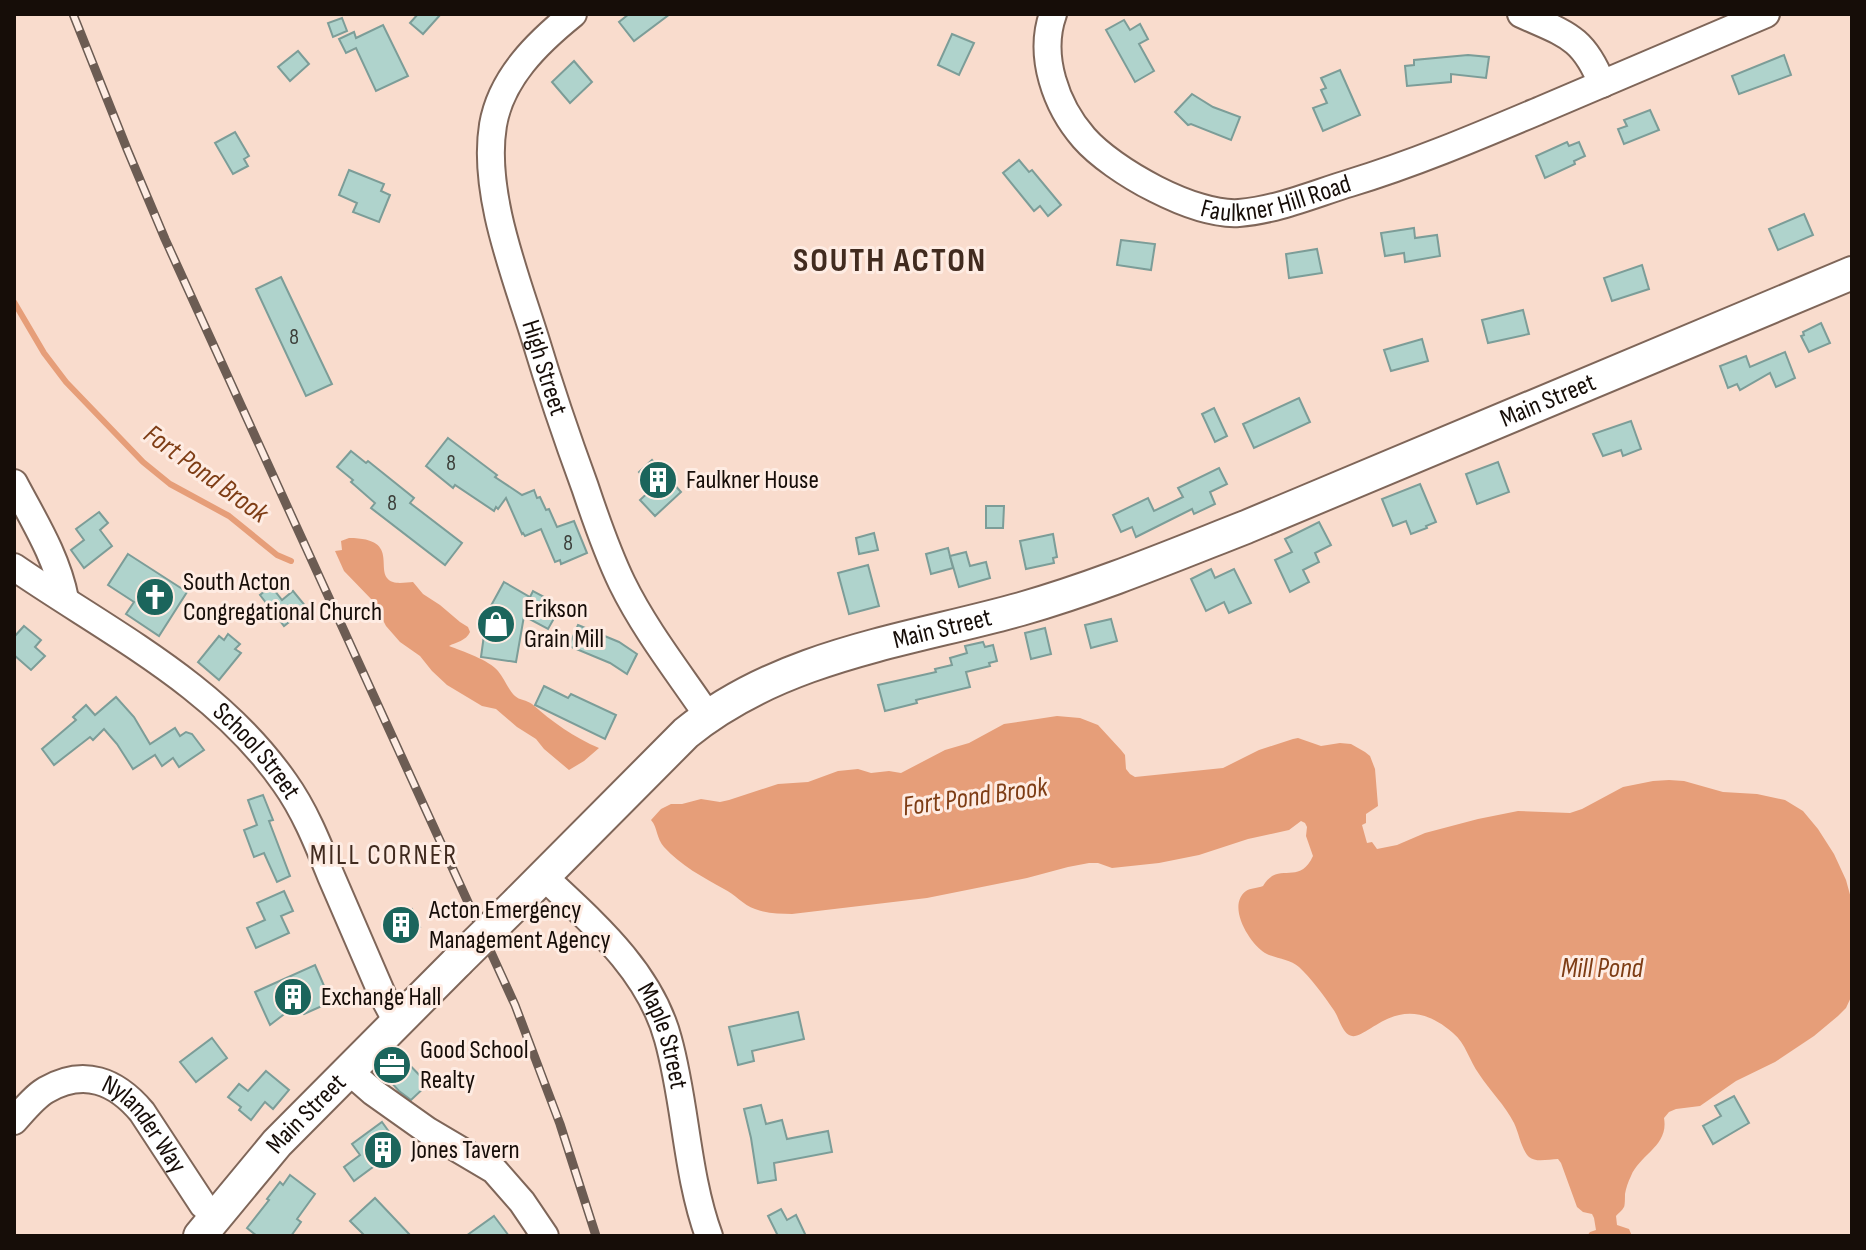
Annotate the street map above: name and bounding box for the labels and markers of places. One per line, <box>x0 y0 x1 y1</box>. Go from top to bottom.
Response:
building icon: Faulkner House <box>637 459 679 501</box>
place label: Faulkner House <box>686 465 819 496</box>
place label: South Acton Congregational Church <box>183 567 382 628</box>
church icon: South Acton Congregational Church <box>134 576 176 618</box>
place label: Erikson Grain Mill <box>524 594 604 655</box>
shop icon: Erikson Grain Mill <box>475 603 517 645</box>
place label: Acton Emergency Management Agency <box>428 895 610 956</box>
building icon: Acton Emergency Management Agency <box>380 904 422 946</box>
building icon: Exchange Hall <box>272 976 314 1018</box>
place label: Exchange Hall <box>321 982 441 1013</box>
place label: Good School Realty <box>420 1035 529 1096</box>
office icon: Good School Realty <box>371 1044 413 1086</box>
building icon: Jones Tavern <box>362 1129 404 1171</box>
place label: Jones Tavern <box>410 1135 520 1166</box>

